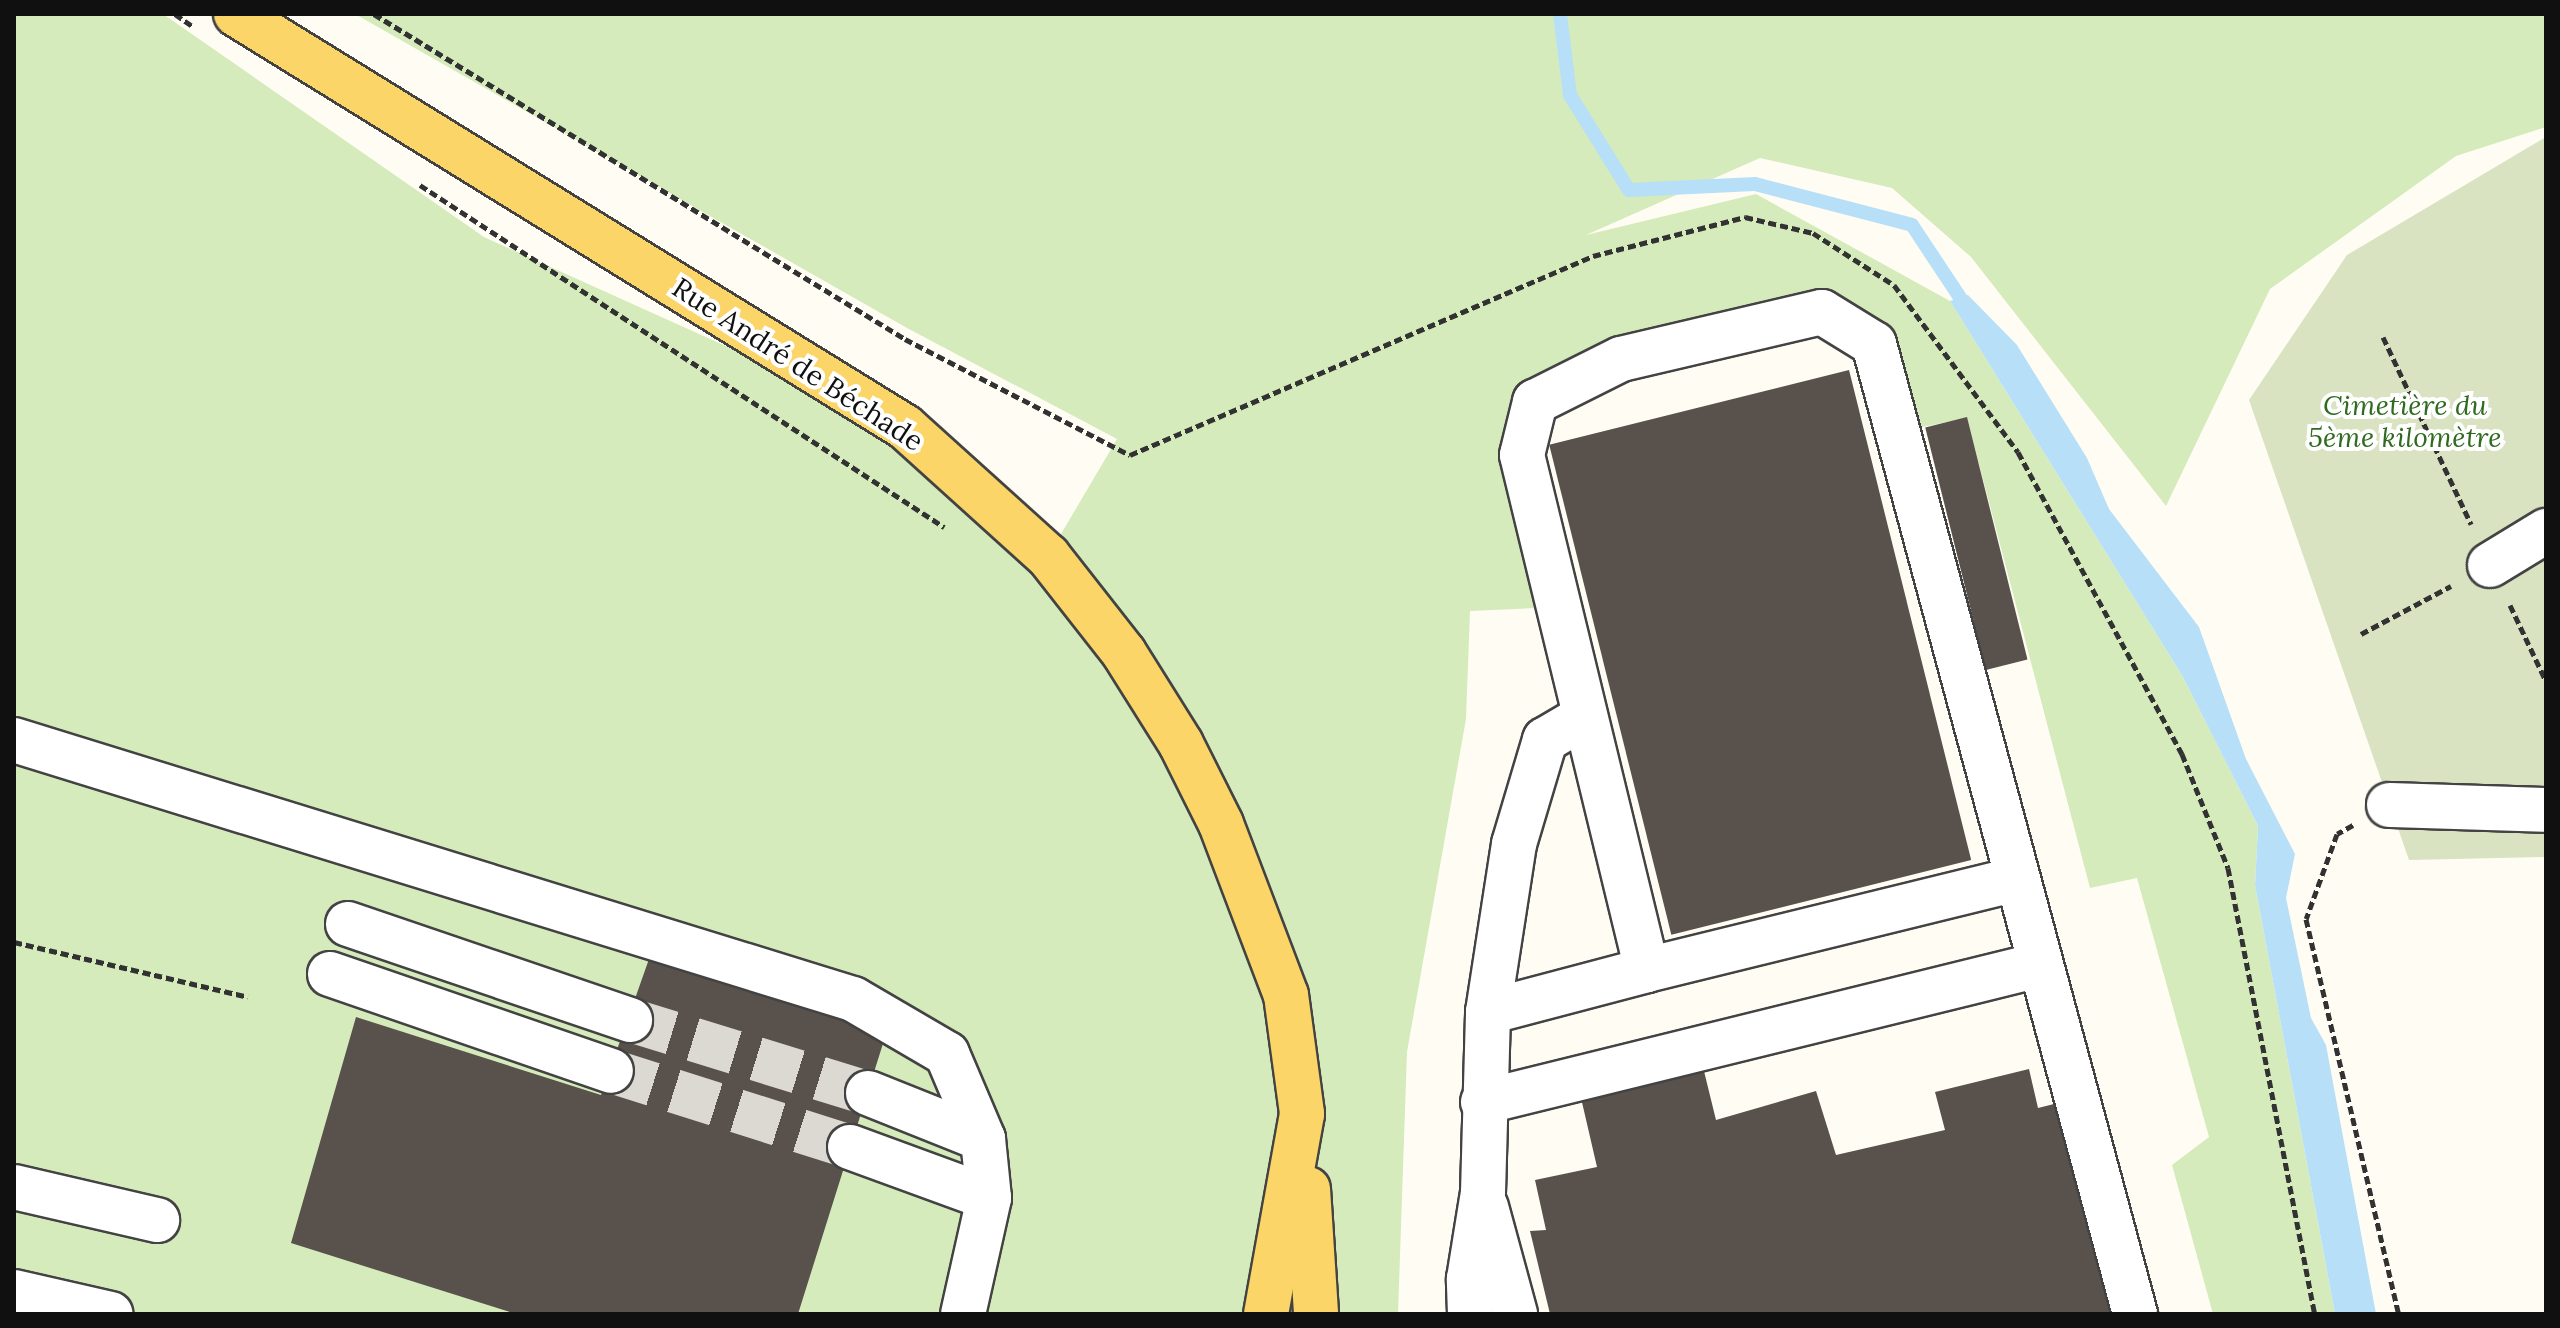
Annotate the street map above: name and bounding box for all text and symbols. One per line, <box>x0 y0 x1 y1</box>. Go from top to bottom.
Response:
street label: Rue André de Béchade <box>666 270 930 458</box>
park label: Cimetière du 5ème kilomètre <box>2308 388 2502 454</box>

